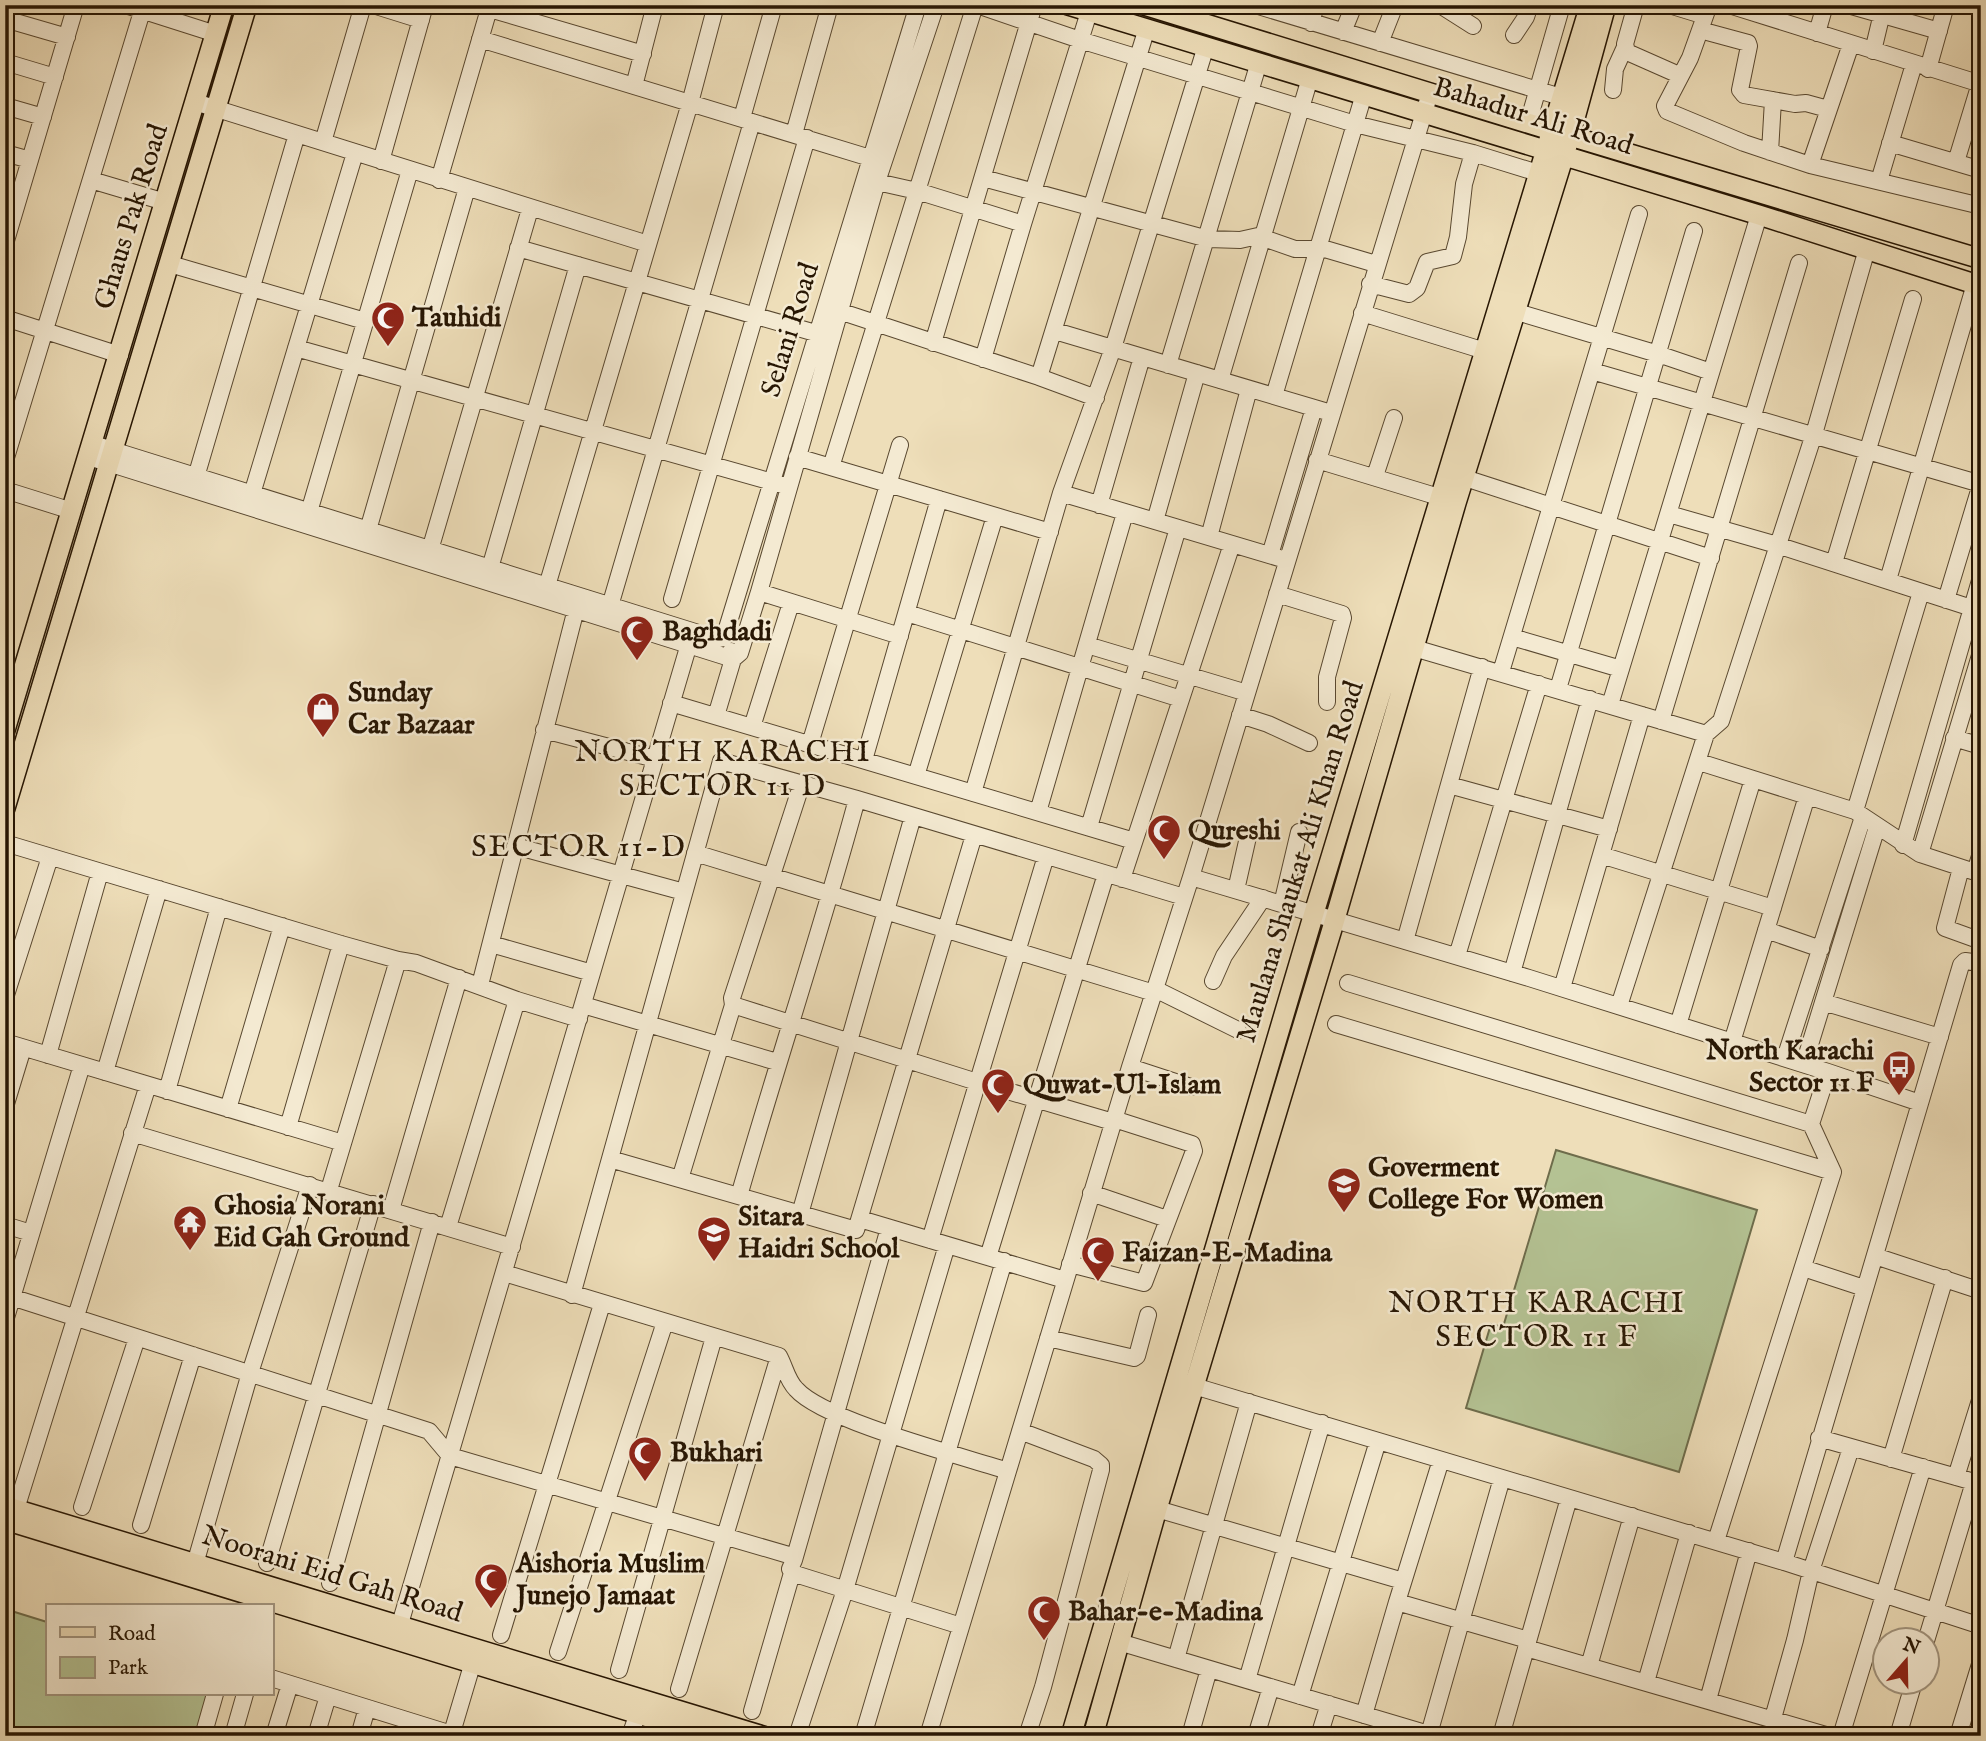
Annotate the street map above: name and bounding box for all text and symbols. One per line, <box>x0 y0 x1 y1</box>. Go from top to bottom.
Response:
street label: Bahadur Ali Road <box>1429 70 1637 164</box>
street label: Ghaus Pak Road <box>87 120 177 314</box>
street label: Selani Road <box>754 258 828 401</box>
mosque icon: Tauhidi <box>369 299 407 348</box>
place label: Tauhidi <box>411 301 502 336</box>
mosque icon: Baghdadi <box>618 613 656 662</box>
place label: Baghdadi <box>662 615 773 650</box>
place label: Sunday Car Bazaar <box>348 676 475 743</box>
street label: Maulana Shaukat Ali Khan Road <box>1229 677 1373 1047</box>
shop icon: Sunday Car Bazaar <box>304 690 342 739</box>
district label: NORTH KARACHI SECTOR 11 D <box>574 734 872 806</box>
mosque icon: Qureshi <box>1145 812 1183 861</box>
place label: Qureshi <box>1188 814 1281 849</box>
district label: SECTOR 11-D <box>471 829 687 867</box>
place label: North Karachi Sector 11 F <box>1705 1034 1875 1101</box>
bus stop icon: North Karachi Sector 11 F <box>1880 1048 1918 1097</box>
mosque icon: Quwat-Ul-Islam <box>979 1066 1017 1115</box>
place label: Quwat-Ul-Islam <box>1023 1068 1222 1103</box>
place label: Goverment College For Women <box>1368 1151 1604 1218</box>
school or university icon: Goverment College For Women <box>1325 1165 1363 1214</box>
place label: Ghosia Norani Eid Gah Ground <box>214 1189 410 1256</box>
place label: Sitara Haidri School <box>738 1200 901 1267</box>
temple icon: Ghosia Norani Eid Gah Ground <box>171 1203 209 1252</box>
school or university icon: Sitara Haidri School <box>695 1214 733 1263</box>
mosque icon: Faizan-E-Madina <box>1079 1234 1117 1283</box>
place label: Faizan-E-Madina <box>1122 1236 1333 1271</box>
district label: NORTH KARACHI SECTOR 11 F <box>1388 1285 1686 1357</box>
mosque icon: Bukhari <box>626 1434 664 1483</box>
place label: Bukhari <box>670 1436 763 1471</box>
street label: Noorani Eid Gah Road <box>197 1519 467 1631</box>
place label: Aishoria Muslim Junejo Jamaat <box>512 1547 706 1614</box>
mosque icon: Aishoria Muslim Junejo Jamaat <box>472 1561 510 1610</box>
mosque icon: Bahar-e-Madina <box>1025 1593 1063 1642</box>
place label: Bahar-e-Madina <box>1068 1595 1264 1630</box>
legend <box>46 1604 273 1696</box>
text: Road <box>108 1621 156 1648</box>
north arrow <box>1870 1626 1940 1696</box>
text: N <box>1898 1632 1923 1661</box>
text: Park <box>108 1655 149 1682</box>

